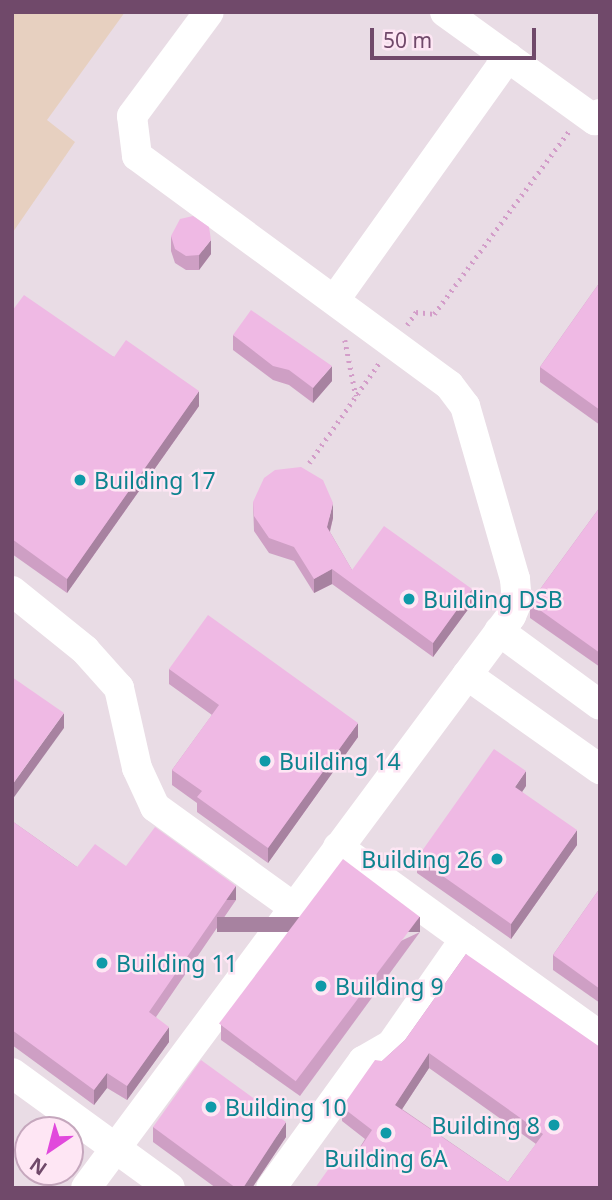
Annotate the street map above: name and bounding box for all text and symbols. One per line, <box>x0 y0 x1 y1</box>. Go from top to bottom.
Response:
scale bar <box>374 14 540 58</box>
text: 50 m <box>383 26 432 54</box>
place label: Building 17 <box>94 466 216 494</box>
marker: Building 17 <box>72 472 88 488</box>
place label: Building DSB <box>423 585 563 613</box>
marker: Building DSB <box>401 591 417 607</box>
place label: Building 14 <box>279 747 401 775</box>
marker: Building 14 <box>257 753 273 769</box>
place label: Building 26 <box>361 845 483 873</box>
marker: Building 26 <box>489 851 505 867</box>
place label: Building 11 <box>116 949 238 977</box>
marker: Building 11 <box>94 955 110 971</box>
place label: Building 9 <box>335 972 444 1000</box>
marker: Building 9 <box>313 978 329 994</box>
place label: Building 10 <box>225 1093 347 1121</box>
marker: Building 10 <box>203 1099 219 1115</box>
place label: Building 8 <box>431 1111 540 1139</box>
north arrow <box>14 1116 84 1186</box>
marker: Building 8 <box>546 1117 562 1133</box>
marker: Building 6A <box>378 1125 394 1141</box>
place label: Building 6A <box>324 1144 448 1172</box>
text: N <box>24 1151 52 1182</box>

